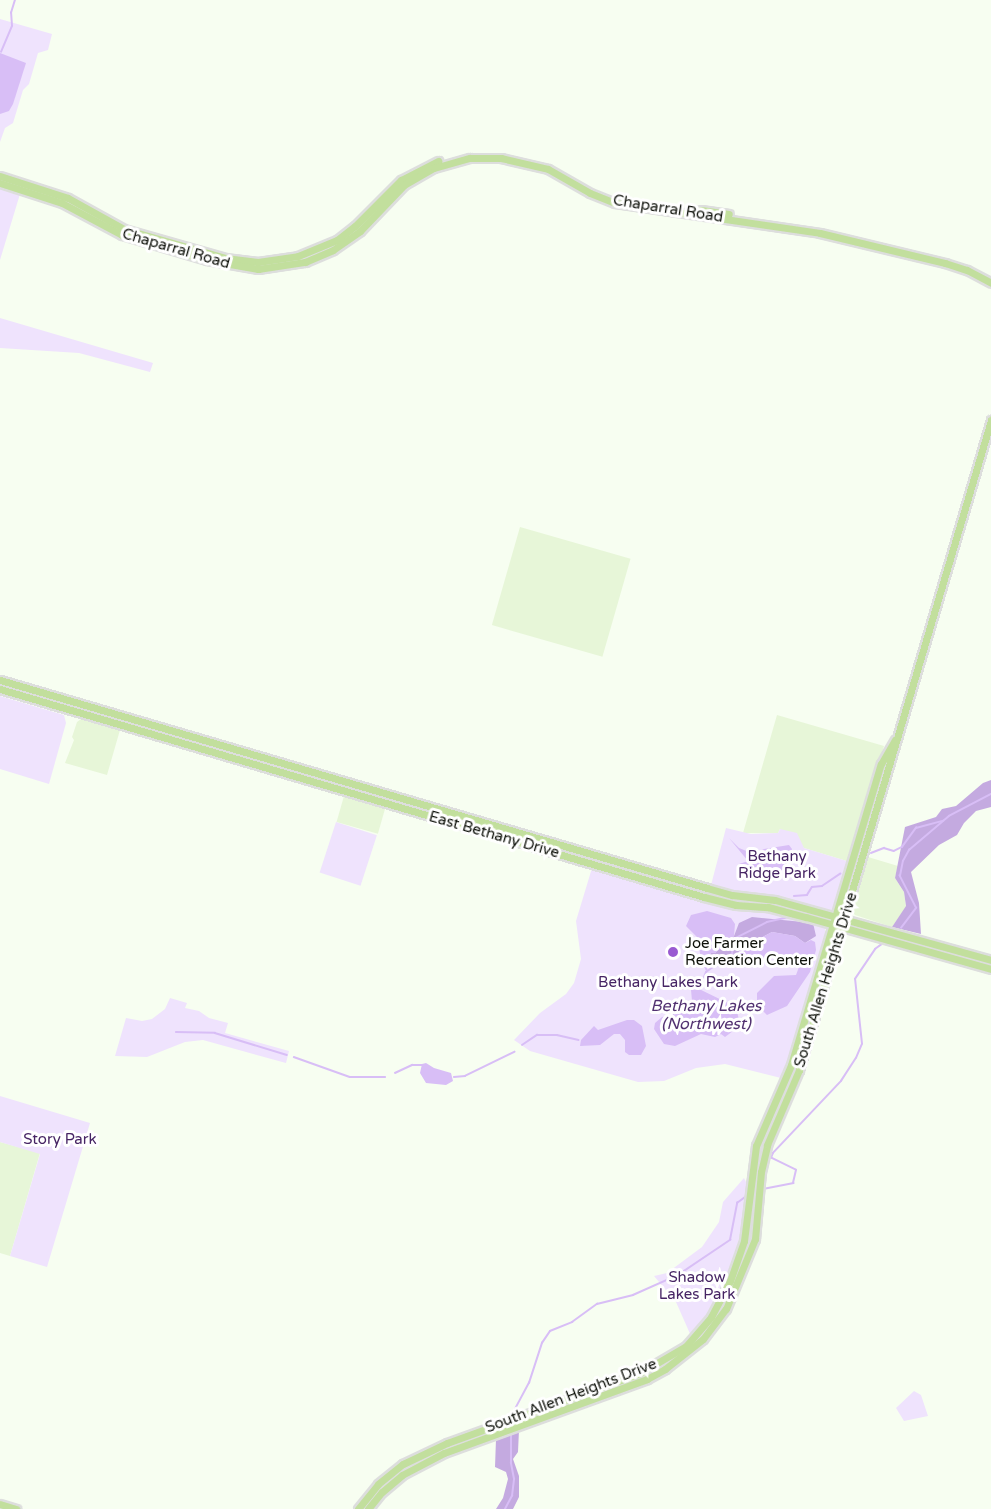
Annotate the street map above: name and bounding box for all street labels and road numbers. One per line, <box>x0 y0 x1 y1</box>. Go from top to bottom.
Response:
street label: Chaparral Road <box>612 191 724 227</box>
street label: Chaparral Road <box>120 225 232 273</box>
street label: East Bethany Drive <box>427 808 561 862</box>
street label: South Allen Heights Drive <box>791 890 861 1070</box>
street label: South Allen Heights Drive <box>483 1355 659 1437</box>

